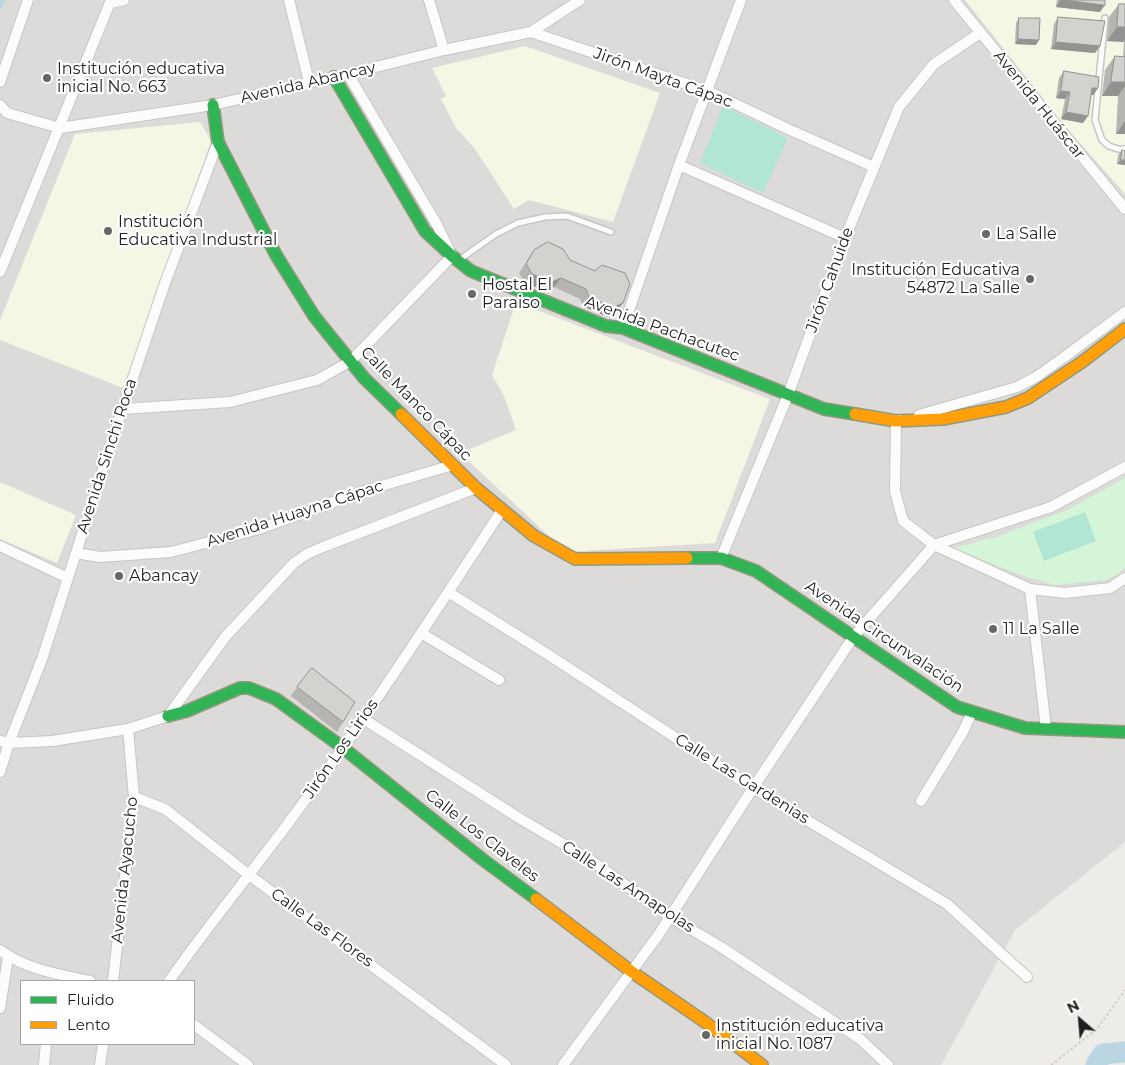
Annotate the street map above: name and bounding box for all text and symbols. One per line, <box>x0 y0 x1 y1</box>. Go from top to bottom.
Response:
street label: Jirón Mayta Cápac <box>591 44 735 112</box>
street label: Avenida Huáscar <box>989 47 1089 163</box>
street label: Avenida Abancay <box>239 58 377 108</box>
place label: Institución educativa inicial No. 663 <box>57 59 225 97</box>
marker: Institución educativa inicial No. 663 <box>41 72 53 84</box>
place label: Institución Educativa Industrial <box>118 212 277 250</box>
place label: La Salle <box>996 224 1057 244</box>
marker: Institución Educativa Industrial <box>102 225 114 237</box>
street label: Jirón Cahuide <box>802 225 858 335</box>
marker: La Salle <box>980 228 992 240</box>
place label: Institución Educativa 54872 La Salle <box>851 260 1020 298</box>
marker: Institución Educativa 54872 La Salle <box>1024 273 1036 285</box>
place label: Hostal El Paraiso <box>482 275 552 313</box>
marker: Hostal El Paraiso <box>466 288 478 300</box>
street label: Avenida Pachacutec <box>582 292 742 366</box>
street label: Calle Manco Cápac <box>356 343 476 465</box>
street label: Avenida Sinchi Roca <box>73 376 141 536</box>
street label: Avenida Huayna Cápac <box>204 476 386 552</box>
place label: Abancay <box>129 566 198 586</box>
marker: Abancay <box>113 570 125 582</box>
street label: Avenida Circunvalación <box>801 577 967 697</box>
place label: 11 La Salle <box>1003 619 1079 639</box>
marker: 11 La Salle <box>987 623 999 635</box>
street label: Jirón Los Lirios <box>300 696 382 802</box>
street label: Calle Las Gardenias <box>671 730 813 828</box>
street label: Calle Los Claveles <box>421 786 543 886</box>
street label: Avenida Ayacucho <box>108 796 142 944</box>
street label: Calle Las Amapolas <box>558 837 698 937</box>
street label: Calle Las Flores <box>267 884 377 972</box>
legend <box>20 980 195 1045</box>
text: Fluido <box>67 990 114 1009</box>
north arrow <box>1055 995 1105 1045</box>
text: N <box>1064 996 1082 1017</box>
text: Lento <box>67 1015 110 1034</box>
place label: Institución educativa inicial No. 1087 <box>716 1016 884 1054</box>
marker: Institución educativa inicial No. 1087 <box>700 1029 712 1041</box>

